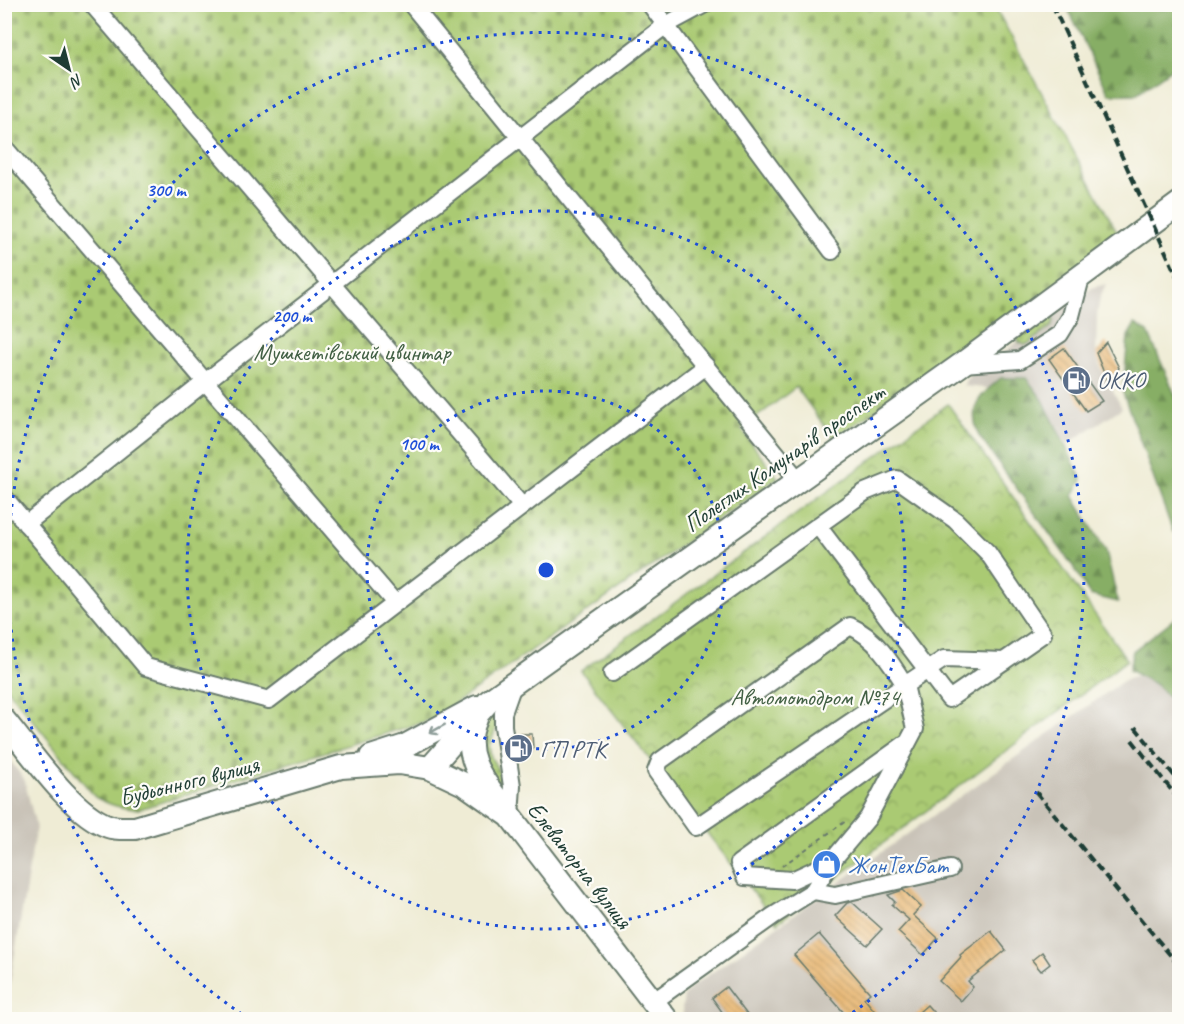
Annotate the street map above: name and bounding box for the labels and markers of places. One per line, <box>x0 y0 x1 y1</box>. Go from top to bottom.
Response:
fuel station icon: ОККО <box>1060 364 1092 396</box>
place label: ОККО <box>1097 365 1147 395</box>
centre of rings <box>536 560 556 580</box>
fuel station icon: ГП РТК <box>503 733 535 765</box>
place label: ГП РТК <box>540 734 610 764</box>
shop icon: ЖонТехБат <box>811 849 843 881</box>
place label: ЖонТехБат <box>848 850 949 880</box>

